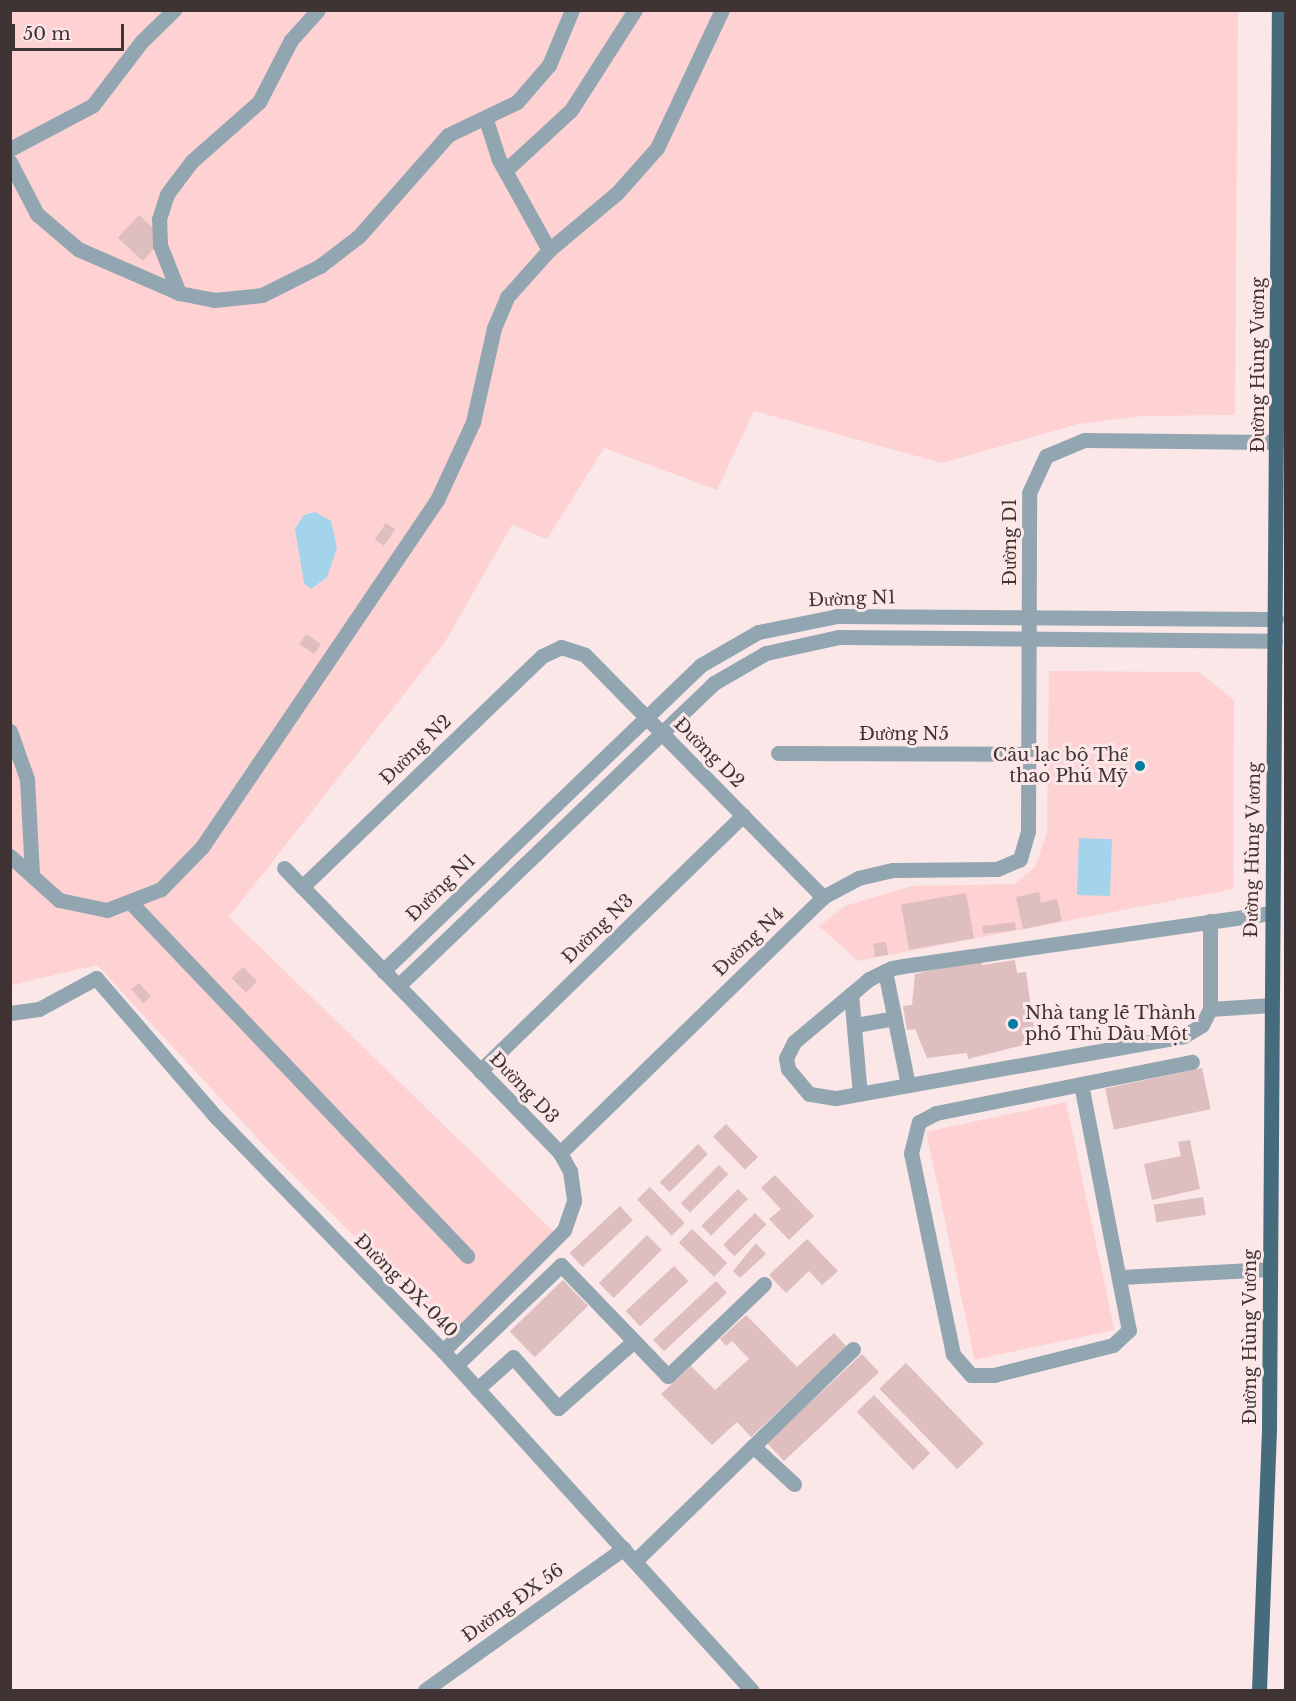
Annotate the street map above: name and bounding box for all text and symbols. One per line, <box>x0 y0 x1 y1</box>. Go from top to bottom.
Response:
scale bar <box>15 12 128 50</box>
text: 50 m <box>23 23 71 45</box>
street label: Đường Hùng Vương <box>1247 277 1269 453</box>
street label: Đường D1 <box>999 498 1021 586</box>
street label: Đường N1 <box>808 587 896 611</box>
street label: Đường N2 <box>376 711 456 789</box>
street label: Đường D2 <box>669 713 749 793</box>
street label: Đường N5 <box>859 723 949 745</box>
place label: Câu lạc bộ Thể thao Phú Mỹ <box>992 745 1128 788</box>
marker: Câu lạc bộ Thể thao Phú Mỹ <box>1133 759 1147 773</box>
street label: Đường Hùng Vương <box>1241 761 1265 939</box>
street label: Đường N1 <box>402 850 480 926</box>
street label: Đường N3 <box>558 890 638 968</box>
street label: Đường N4 <box>709 903 789 981</box>
place label: Nhà tang lễ Thành phố Thủ Dầu Một <box>1025 1003 1197 1046</box>
marker: Nhà tang lễ Thành phố Thủ Dầu Một <box>1006 1017 1020 1031</box>
street label: Đường D3 <box>485 1048 563 1128</box>
street label: Đường ĐX-040 <box>350 1230 462 1342</box>
street label: Đường Hùng Vương <box>1239 1249 1261 1425</box>
street label: Đường ĐX 56 <box>458 1559 568 1647</box>

